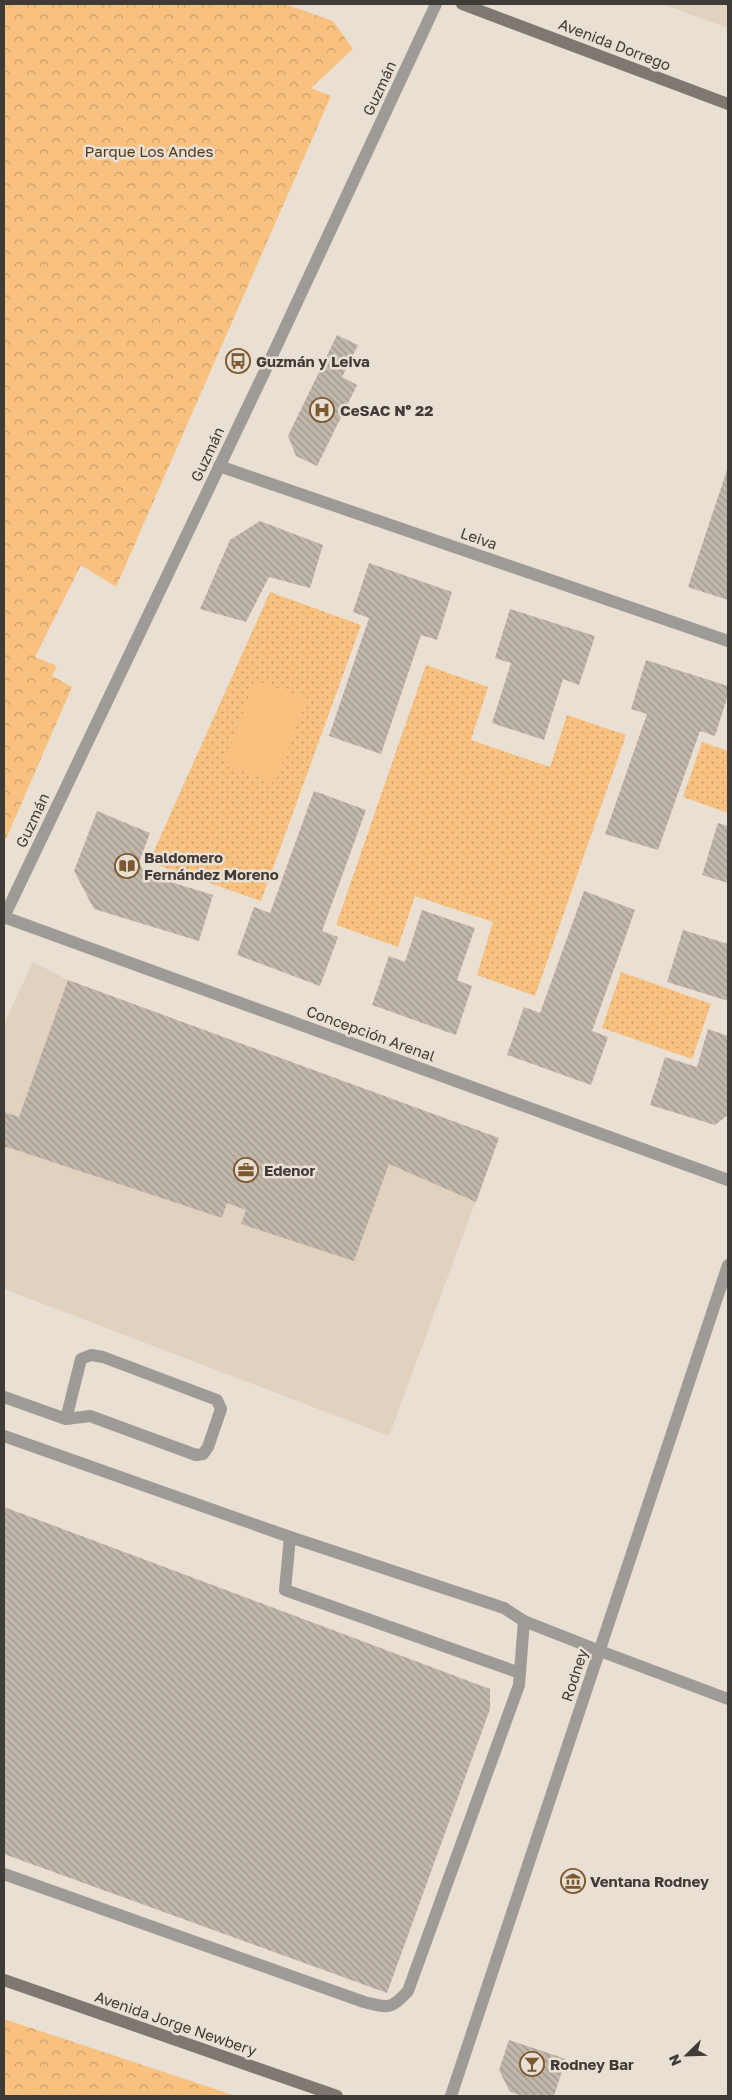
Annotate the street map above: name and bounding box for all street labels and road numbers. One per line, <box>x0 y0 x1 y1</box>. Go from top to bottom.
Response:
street label: Avenida Dorrego <box>556 14 674 74</box>
street label: Guzmán <box>359 58 399 118</box>
street label: Guzmán <box>187 424 227 484</box>
street label: Leiva <box>458 523 500 553</box>
street label: Guzmán <box>12 790 52 850</box>
street label: Concepción Arenal <box>304 1001 438 1065</box>
street label: Rodney <box>557 1646 591 1704</box>
street label: Avenida Jorge Newbery <box>93 1987 260 2059</box>

